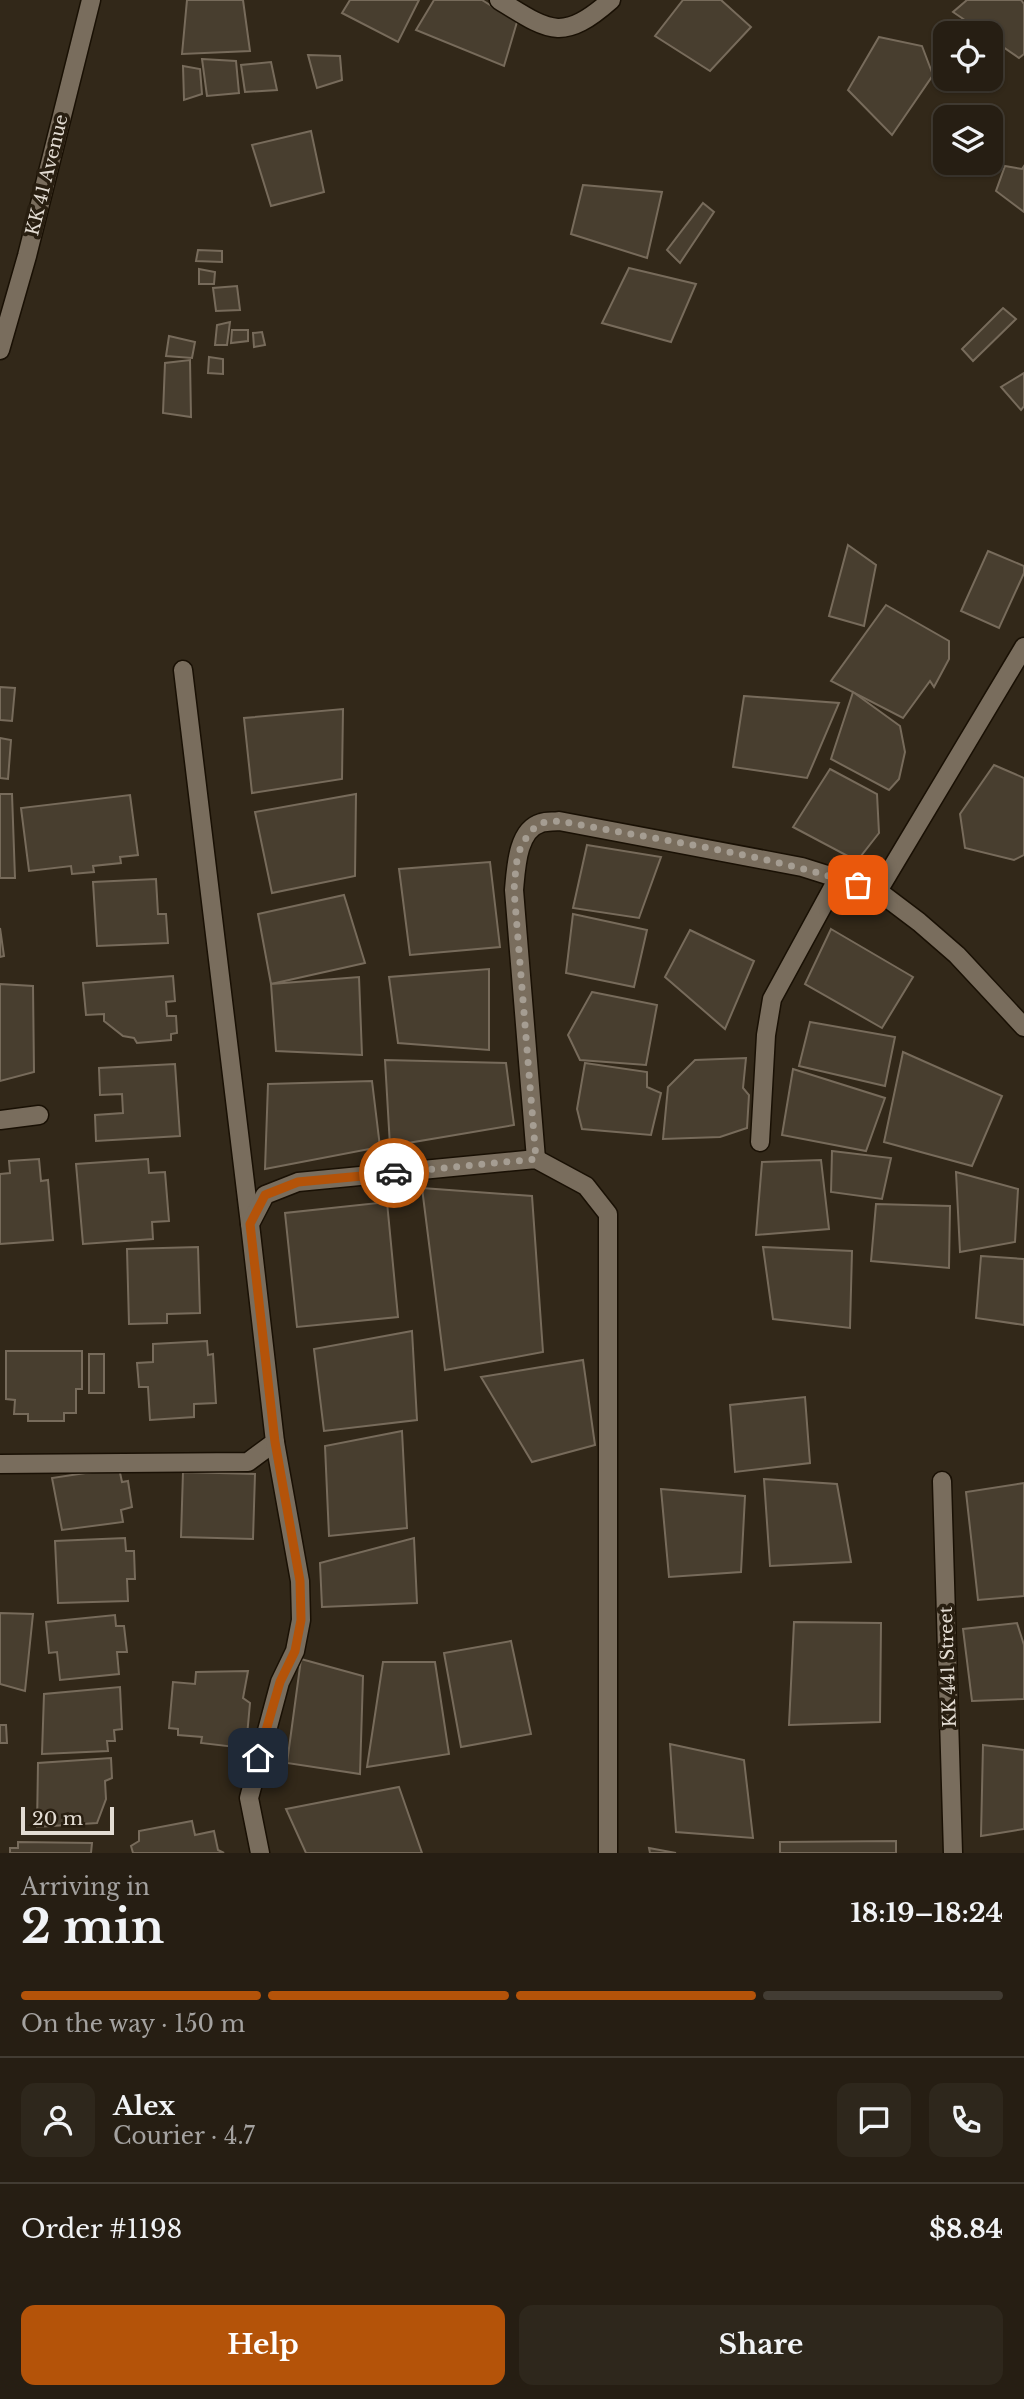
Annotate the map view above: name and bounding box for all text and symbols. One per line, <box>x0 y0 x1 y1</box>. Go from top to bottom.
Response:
map controls <box>933 21 1003 175</box>
button: locate <box>933 21 1003 91</box>
button: layers <box>933 105 1003 175</box>
street label: KK 41 Avenue <box>21 112 73 238</box>
pin <box>828 855 888 915</box>
icon: bag <box>839 866 877 904</box>
courier <box>359 1138 429 1208</box>
icon: car <box>375 1154 413 1192</box>
street label: KK 441 Street <box>935 1606 961 1728</box>
pin <box>228 1728 288 1788</box>
icon: home <box>239 1739 277 1777</box>
scale bar <box>21 1804 114 1836</box>
text: 20 m <box>32 1807 83 1830</box>
text: Arriving in <box>21 1873 150 1901</box>
text: 18:19–18:24 <box>851 1897 1003 1929</box>
text: 2 min <box>21 1898 164 1955</box>
text: On the way · 150 m <box>21 2010 245 2038</box>
button: person <box>21 2083 95 2157</box>
button: chat <box>837 2083 911 2157</box>
button: phone <box>929 2083 1003 2157</box>
text: Alex <box>113 2090 175 2122</box>
text: Courier · 4.7 <box>113 2122 255 2150</box>
text: Order #1198 <box>21 2213 182 2245</box>
text: $8.84 <box>929 2213 1003 2245</box>
button: Help <box>21 2305 505 2385</box>
button: Share <box>519 2305 1003 2385</box>

